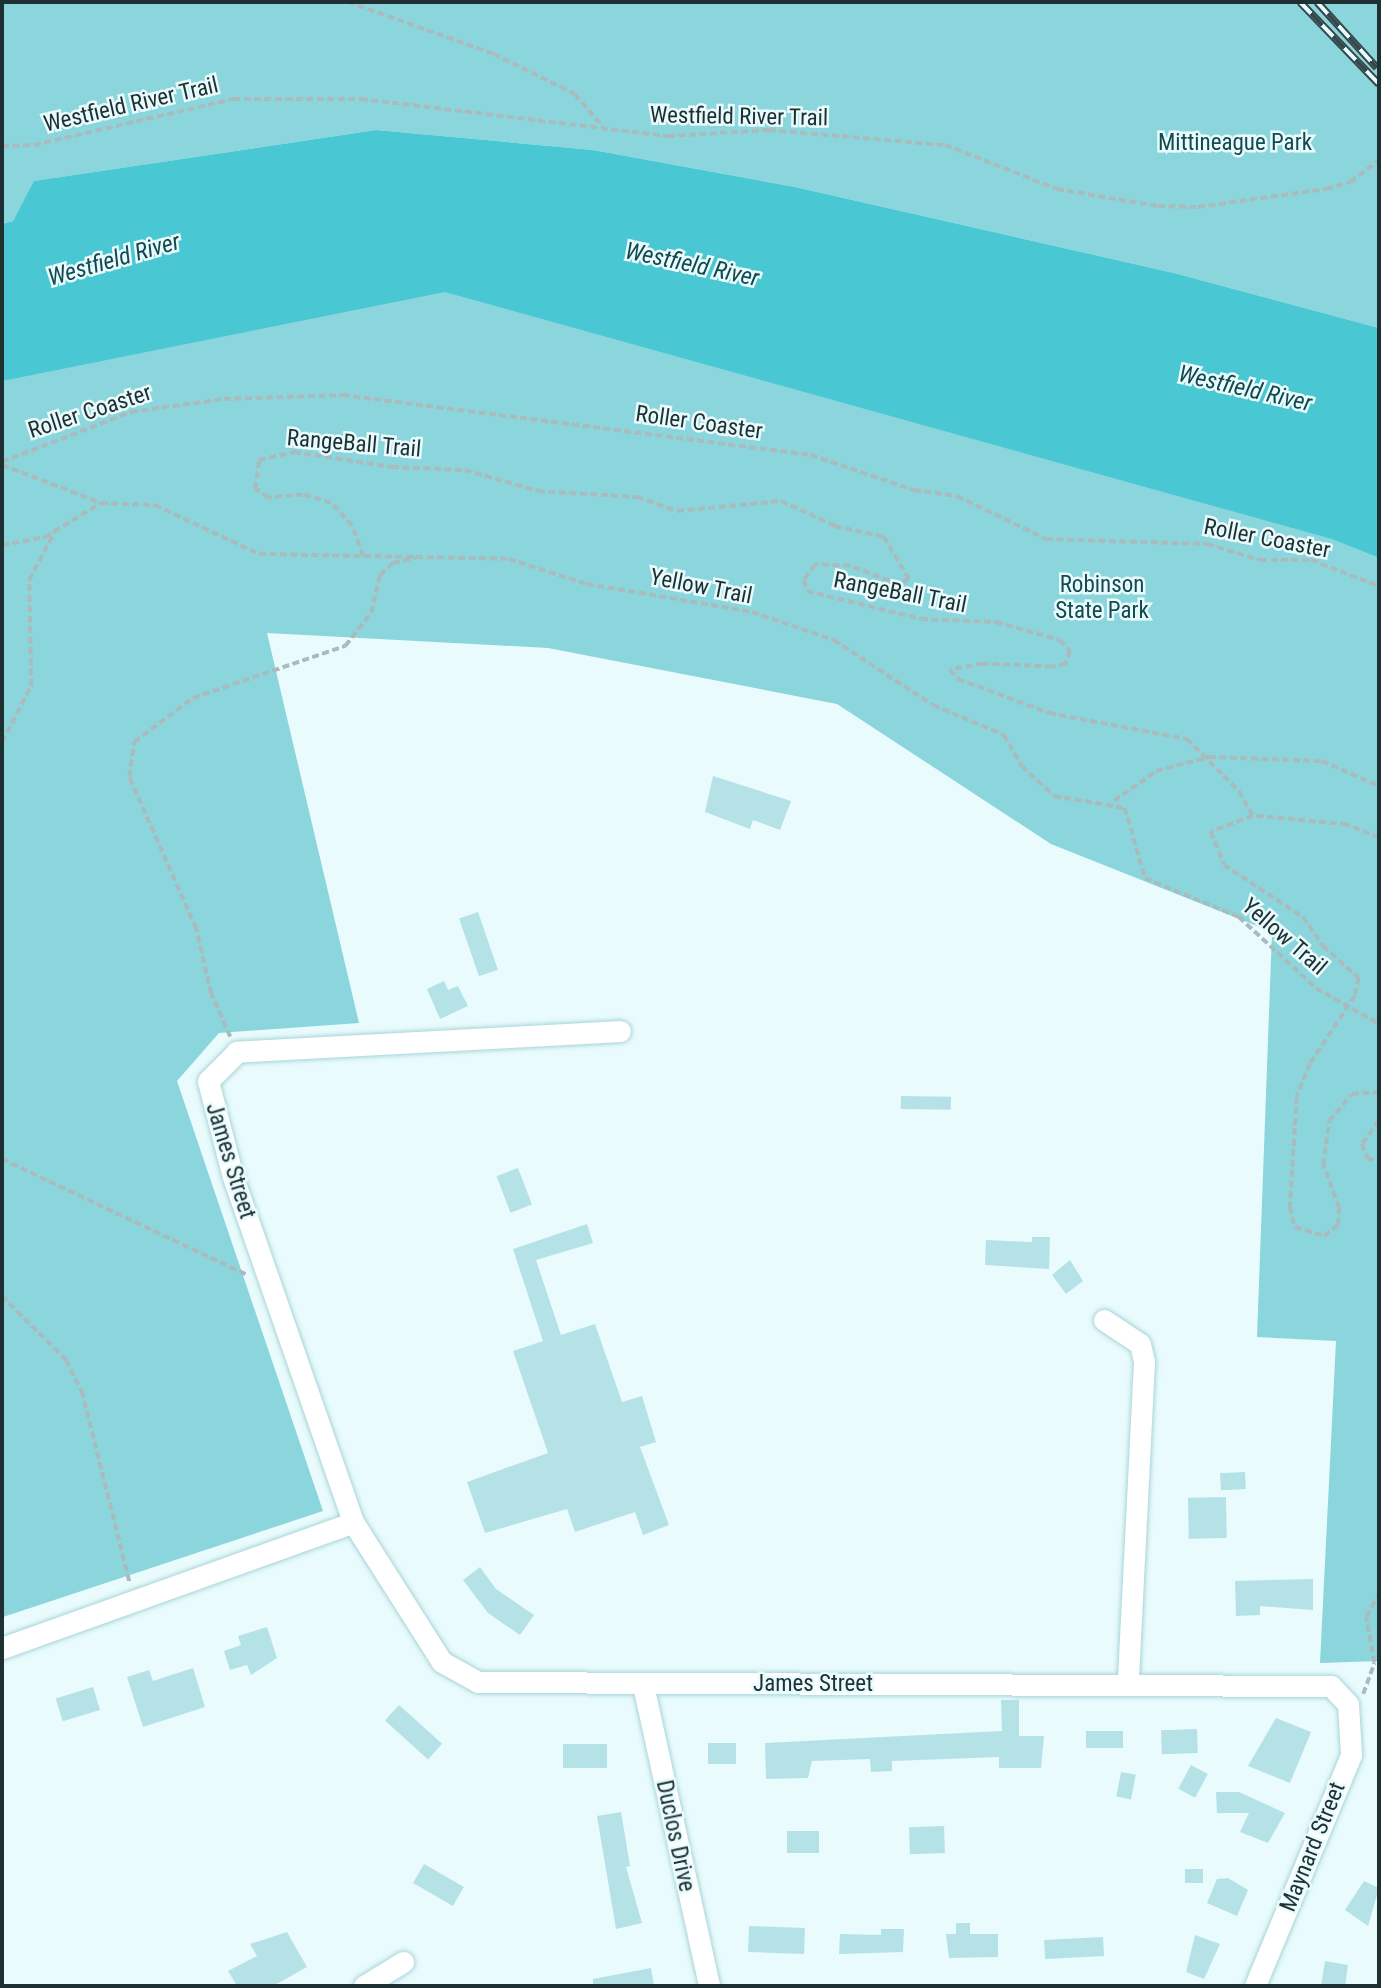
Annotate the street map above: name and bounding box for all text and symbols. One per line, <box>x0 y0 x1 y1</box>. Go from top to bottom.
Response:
street label: Westfield River Trail <box>41 71 221 139</box>
street label: Westfield River Trail <box>649 102 829 132</box>
park label: Mittineague Park <box>1158 129 1312 157</box>
water label: Westfield River <box>45 227 183 293</box>
water label: Westfield River <box>623 237 761 293</box>
water label: Westfield River <box>1176 360 1314 418</box>
street label: Roller Coaster <box>25 379 155 445</box>
street label: Roller Coaster <box>634 400 764 446</box>
street label: RangeBall Trail <box>285 424 423 464</box>
street label: Roller Coaster <box>1202 513 1332 565</box>
street label: Yellow Trail <box>647 564 755 610</box>
street label: RangeBall Trail <box>831 567 969 619</box>
park label: Robinson State Park <box>1055 571 1149 625</box>
street label: Yellow Trail <box>1236 893 1332 981</box>
street label: James Street <box>199 1100 261 1222</box>
street label: James Street <box>753 1670 873 1698</box>
street label: Duclos Drive <box>650 1778 700 1894</box>
street label: Maynard Street <box>1274 1778 1352 1916</box>

